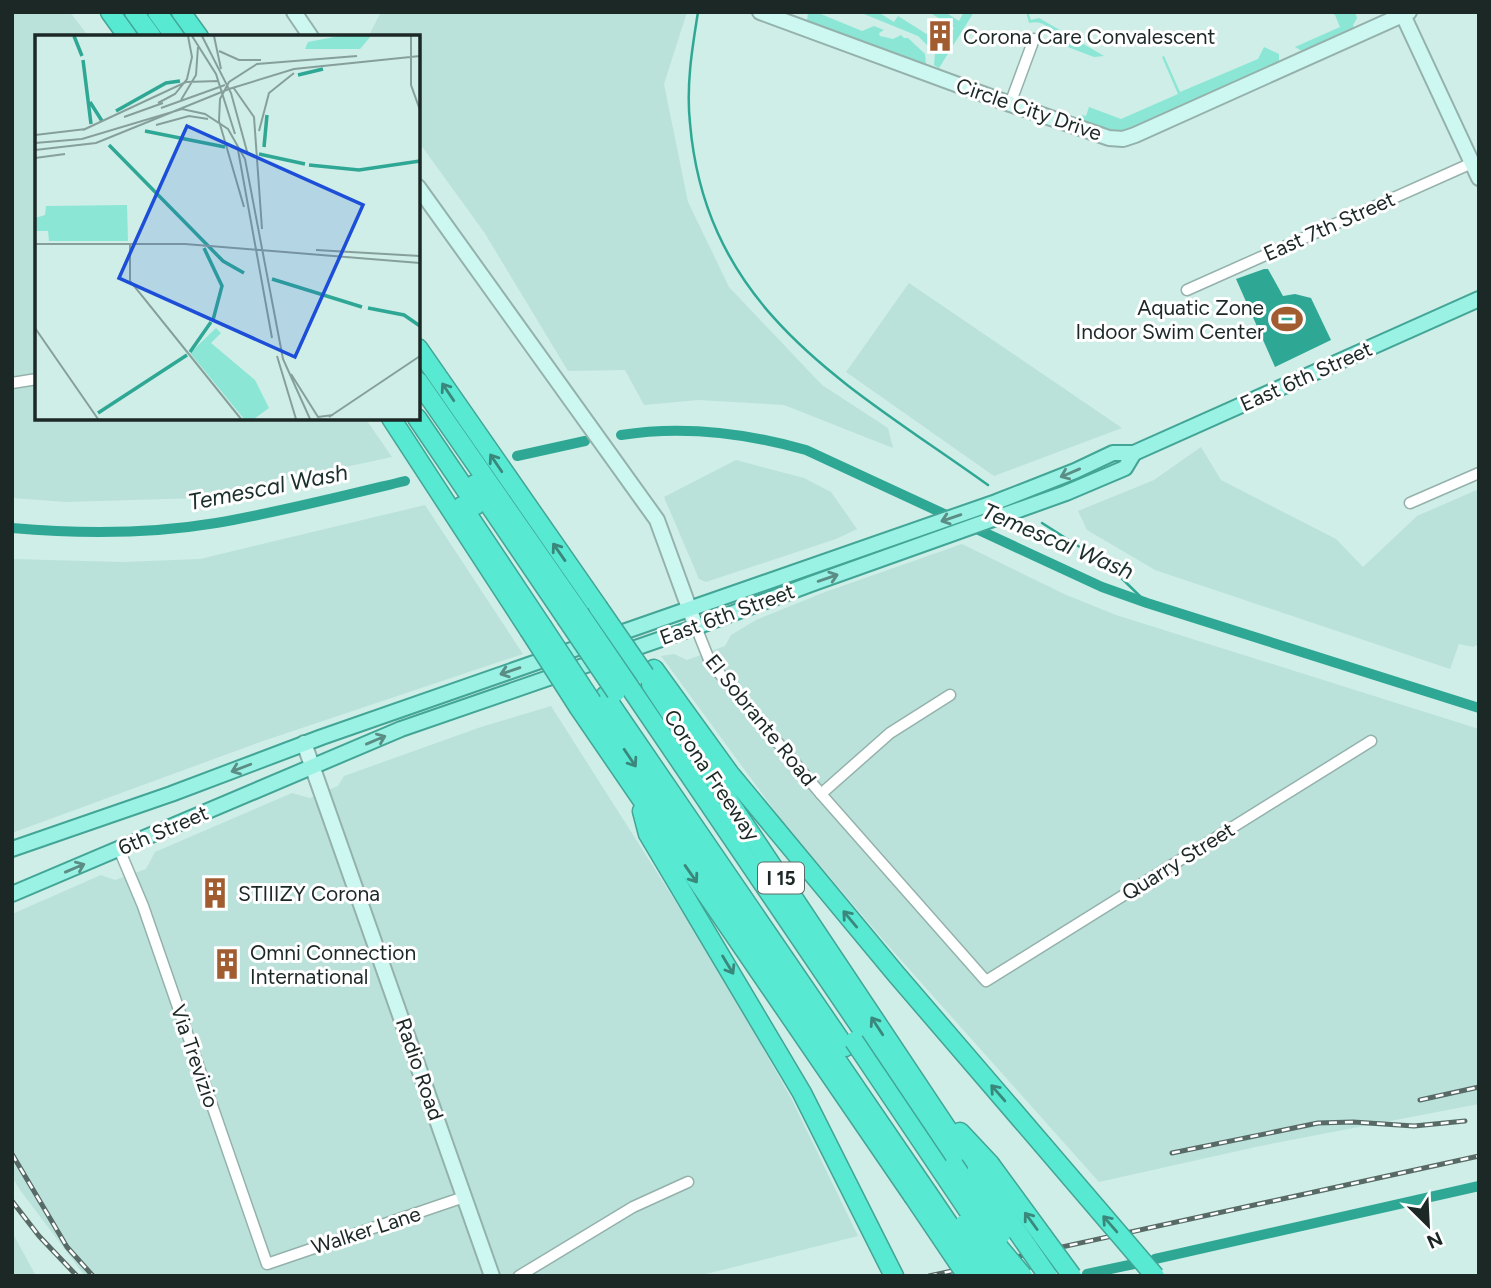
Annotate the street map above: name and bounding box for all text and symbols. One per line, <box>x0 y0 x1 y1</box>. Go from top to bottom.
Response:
building icon: Corona Care Convalescent <box>923 19 957 53</box>
place label: Corona Care Convalescent <box>963 24 1215 49</box>
inset map <box>35 35 420 420</box>
street label: Circle City Drive <box>953 72 1105 146</box>
street label: East 7th Street <box>1260 186 1399 266</box>
place label: Aquatic Zone Indoor Swim Center <box>1076 295 1264 344</box>
sports icon: Aquatic Zone Indoor Swim Center <box>1270 302 1304 336</box>
street label: East 6th Street <box>1236 336 1376 416</box>
one-way arrow <box>441 383 455 402</box>
one-way arrow <box>489 454 504 473</box>
water label: Temescal Wash <box>186 458 350 516</box>
one-way arrow <box>1060 467 1081 480</box>
water label: Temescal Wash <box>978 496 1138 586</box>
one-way arrow <box>941 513 963 525</box>
one-way arrow <box>552 543 566 562</box>
one-way arrow <box>817 570 839 583</box>
street label: East 6th Street <box>656 578 798 650</box>
street label: El Sobrante Road <box>700 649 822 791</box>
one-way arrow <box>499 666 521 678</box>
street label: Corona Freeway <box>659 705 765 845</box>
one-way arrow <box>365 732 386 745</box>
one-way arrow <box>623 748 637 768</box>
one-way arrow <box>230 763 252 776</box>
street label: 6th Street <box>114 800 212 860</box>
street label: Quarry Street <box>1117 816 1239 906</box>
one-way arrow <box>64 861 85 874</box>
road number: I 15 <box>758 862 804 894</box>
one-way arrow <box>684 864 698 883</box>
building icon: STIIIZY Corona <box>198 876 232 910</box>
place label: STIIIZY Corona <box>238 881 380 906</box>
one-way arrow <box>843 911 858 929</box>
place label: Omni Connection International <box>250 940 416 989</box>
building icon: Omni Connection International <box>210 947 244 981</box>
one-way arrow <box>721 954 735 974</box>
street label: Via Trevizio <box>166 1001 224 1111</box>
street label: Radio Road <box>391 1014 449 1124</box>
one-way arrow <box>870 1016 884 1036</box>
one-way arrow <box>990 1084 1006 1102</box>
north arrow <box>1393 1190 1463 1260</box>
street label: Walker Lane <box>308 1201 424 1259</box>
one-way arrow <box>1024 1212 1038 1231</box>
one-way arrow <box>1102 1215 1118 1233</box>
text: N <box>1423 1227 1446 1254</box>

